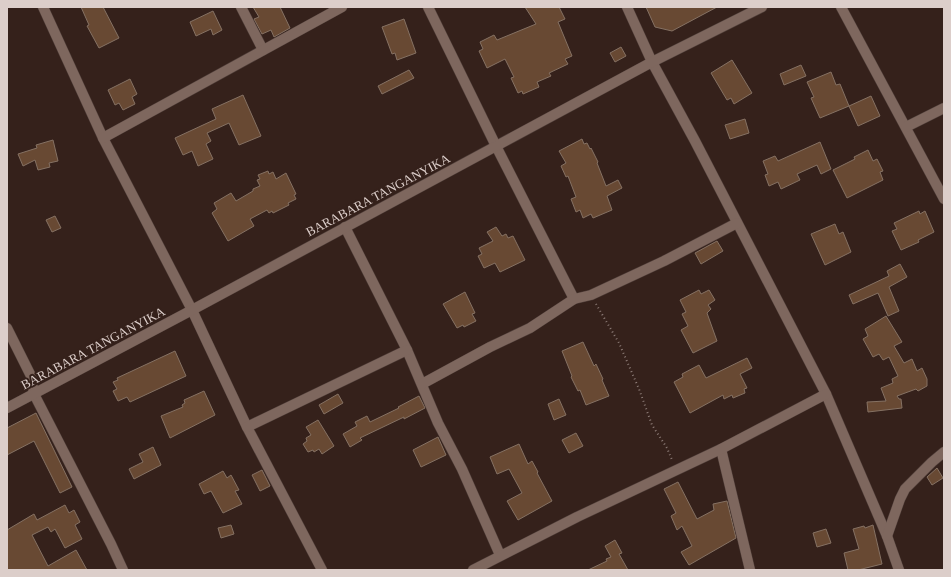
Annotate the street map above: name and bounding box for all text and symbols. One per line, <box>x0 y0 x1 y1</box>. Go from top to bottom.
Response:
street label: BARABARA TANGANYIKA <box>303 150 453 239</box>
street label: BARABARA TANGANYIKA <box>18 303 168 392</box>

